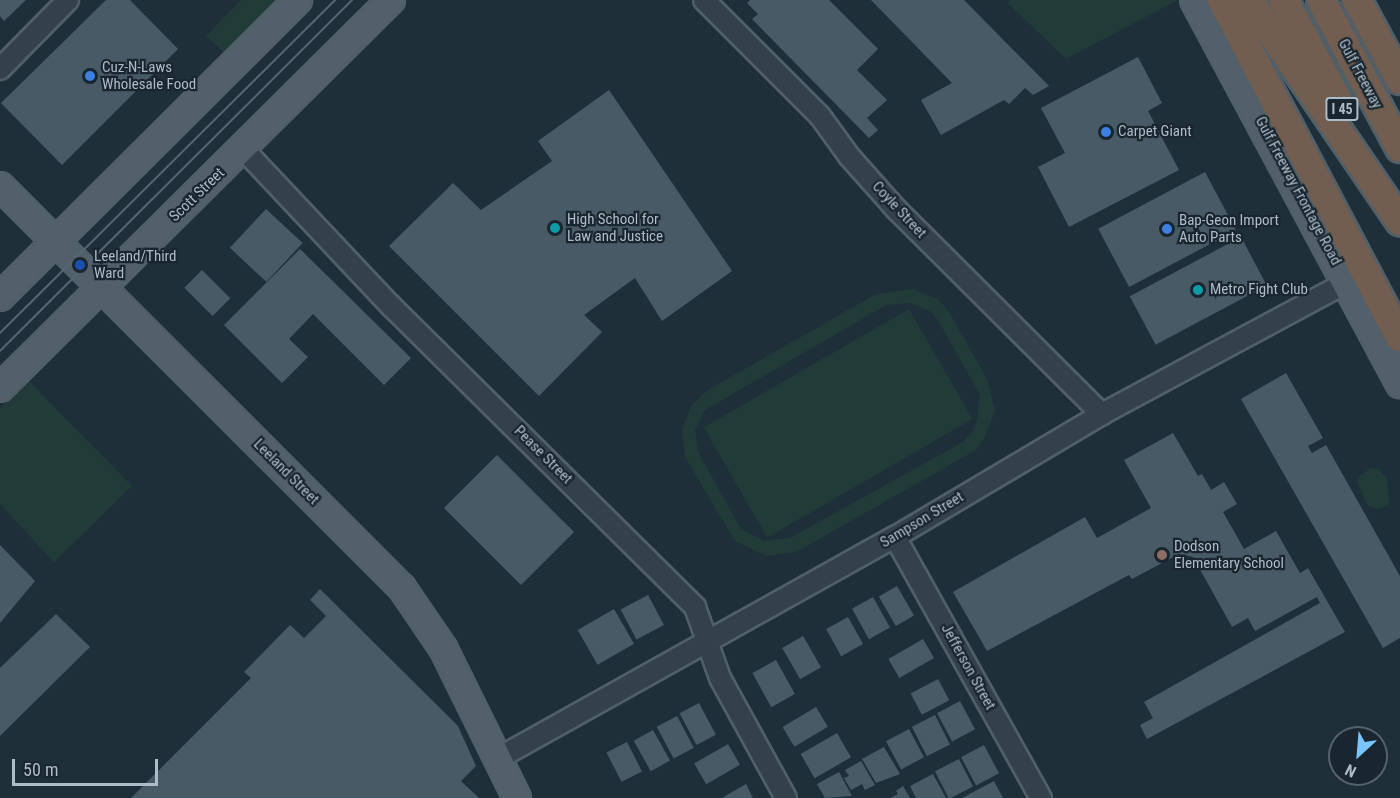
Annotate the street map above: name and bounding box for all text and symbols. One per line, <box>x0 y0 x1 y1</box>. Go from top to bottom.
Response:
street label: Gulf Freeway <box>1334 36 1386 112</box>
place label: Cuz-N-Laws Wholesale Food <box>102 58 196 93</box>
marker: Cuz-N-Laws Wholesale Food <box>83 69 97 83</box>
road number: I 45 <box>1324 98 1360 120</box>
street label: Gulf Freeway Frontage Road <box>1251 114 1345 268</box>
place label: Carpet Giant <box>1118 123 1192 141</box>
marker: Carpet Giant <box>1099 125 1113 139</box>
street label: Scott Street <box>166 164 228 226</box>
street label: Coyle Street <box>868 178 930 242</box>
place label: High School for Law and Justice <box>567 210 663 245</box>
place label: Bap-Geon Import Auto Parts <box>1179 211 1279 246</box>
marker: High School for Law and Justice <box>548 221 562 235</box>
marker: Bap-Geon Import Auto Parts <box>1160 222 1174 236</box>
place label: Leeland/Third Ward <box>94 247 176 282</box>
marker: Leeland/Third Ward <box>71 256 89 274</box>
place label: Metro Fight Club <box>1210 281 1308 299</box>
marker: Metro Fight Club <box>1191 283 1205 297</box>
street label: Pease Street <box>510 422 576 488</box>
street label: Leeland Street <box>250 436 322 508</box>
street label: Sampson Street <box>877 488 967 552</box>
place label: Dodson Elementary School <box>1174 537 1284 572</box>
marker: Dodson Elementary School <box>1155 548 1169 562</box>
street label: Jefferson Street <box>937 621 999 713</box>
north arrow <box>1328 726 1388 786</box>
scale bar <box>15 747 160 785</box>
text: 50 m <box>23 759 58 780</box>
text: N <box>1342 760 1359 782</box>

